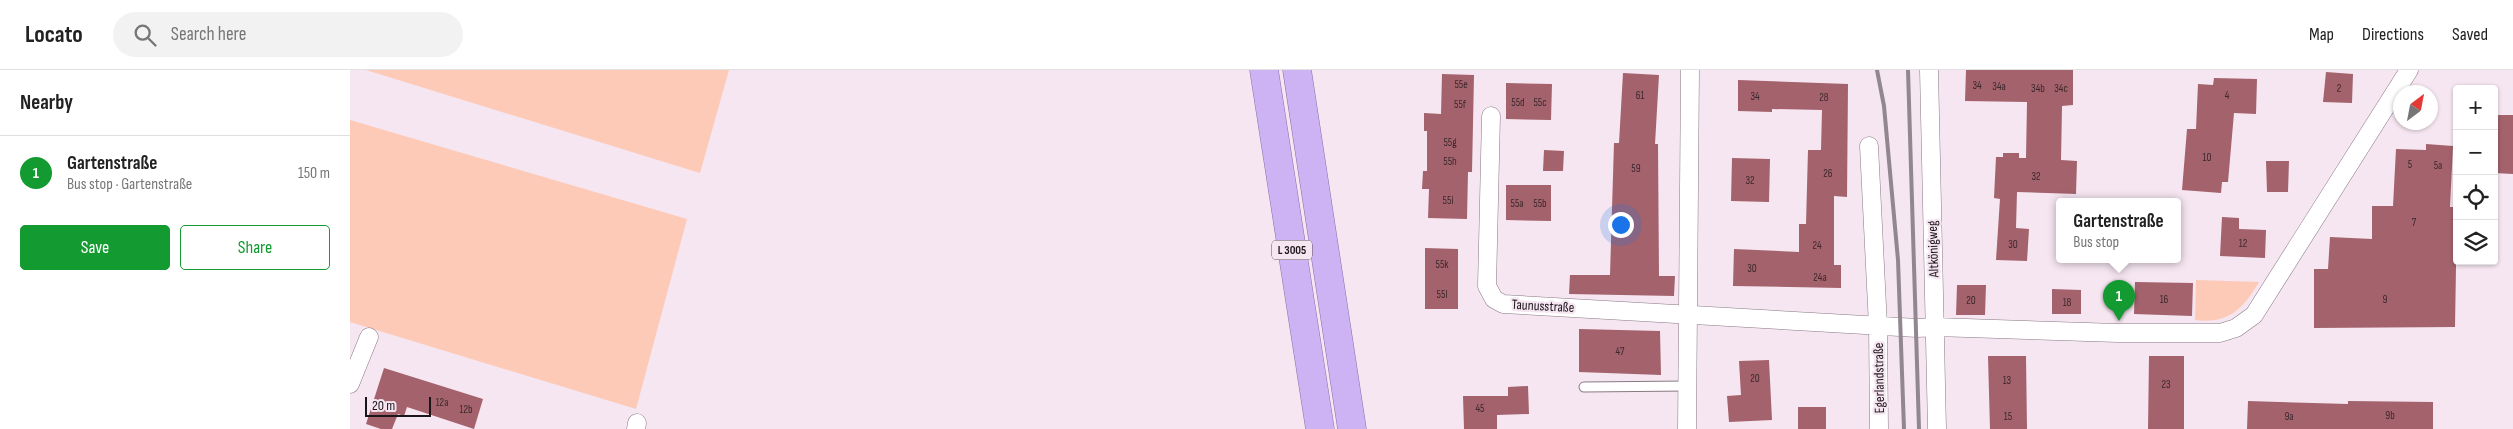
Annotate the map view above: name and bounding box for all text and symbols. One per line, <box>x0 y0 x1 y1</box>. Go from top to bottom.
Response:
search box <box>113 12 463 57</box>
text: Locato <box>25 20 83 49</box>
icon: search <box>131 21 159 49</box>
text: Search here <box>171 23 246 46</box>
text: Map <box>2309 24 2334 45</box>
text: Directions <box>2362 24 2424 45</box>
text: Saved <box>2452 24 2488 45</box>
house number: 55e <box>1454 78 1468 91</box>
house number: 34 <box>1972 79 1982 92</box>
house number: 34a <box>1992 80 2006 93</box>
house number: 34b <box>2031 82 2045 95</box>
house number: 34c <box>2054 82 2068 95</box>
house number: 2 <box>2337 82 2342 95</box>
north arrow <box>2393 85 2438 130</box>
map controls <box>2453 85 2498 265</box>
button: + <box>2453 85 2498 130</box>
house number: 61 <box>1636 89 1644 102</box>
house number: 4 <box>2225 89 2230 102</box>
text: Nearby <box>20 90 73 115</box>
house number: 34 <box>1750 90 1760 103</box>
house number: 28 <box>1819 91 1829 104</box>
house number: 55d <box>1511 96 1525 109</box>
house number: 55c <box>1533 96 1547 109</box>
house number: 55f <box>1454 98 1467 111</box>
button: − <box>2453 130 2498 175</box>
house number: 55g <box>1443 136 1457 149</box>
house number: 10 <box>2203 151 2211 164</box>
text: Gartenstraße <box>67 152 157 175</box>
house number: 55h <box>1443 155 1457 168</box>
house number: 5 <box>2408 158 2412 171</box>
house number: 5a <box>2434 159 2442 172</box>
house number: 59 <box>1631 162 1641 175</box>
text: 1 <box>33 164 39 183</box>
text: 150 m <box>298 164 330 183</box>
house number: 26 <box>1823 167 1833 180</box>
house number: 32 <box>2031 170 2041 183</box>
house number: 32 <box>1745 174 1755 187</box>
text: Bus stop · Gartenstraße <box>67 175 192 194</box>
button: locate <box>2453 175 2498 220</box>
house number: 55i <box>1443 194 1453 207</box>
house number: 55a <box>1510 197 1524 210</box>
house number: 55b <box>1533 197 1547 210</box>
popup <box>2056 198 2181 263</box>
text: Gartenstraße <box>2073 210 2164 233</box>
your location <box>1608 212 1634 238</box>
house number: 7 <box>2412 216 2417 229</box>
street label: Altkönigweg <box>1923 220 1943 279</box>
button: layers <box>2453 220 2498 265</box>
button: Save <box>20 225 170 270</box>
button: Share <box>180 225 330 270</box>
text: Bus stop <box>2073 233 2119 252</box>
house number: 12 <box>2239 237 2248 250</box>
house number: 30 <box>2008 238 2018 251</box>
house number: 24 <box>1812 239 1822 252</box>
road number: L 3005 <box>1272 240 1312 260</box>
house number: 55k <box>1435 258 1449 271</box>
house number: 30 <box>1747 262 1757 275</box>
house number: 24a <box>1813 271 1827 284</box>
pin: 1 <box>2103 280 2135 321</box>
house number: 55l <box>1437 288 1447 301</box>
house number: 16 <box>2160 293 2169 306</box>
house number: 9 <box>2383 293 2388 306</box>
house number: 20 <box>1966 294 1976 307</box>
street label: Taunusstraße <box>1511 296 1575 316</box>
house number: 18 <box>2063 296 2072 309</box>
street label: Egerlandstraße <box>1870 342 1888 414</box>
house number: 47 <box>1616 345 1625 358</box>
house number: 20 <box>1750 372 1760 385</box>
house number: 13 <box>2003 374 2012 387</box>
house number: 23 <box>2161 378 2171 391</box>
scale bar <box>365 394 431 417</box>
house number: 12a <box>436 396 448 409</box>
text: 20 m <box>372 397 395 414</box>
house number: 45 <box>1475 402 1485 415</box>
house number: 12b <box>459 403 473 416</box>
house number: 9b <box>2385 409 2395 422</box>
house number: 15 <box>2004 410 2012 423</box>
house number: 9a <box>2284 410 2294 423</box>

